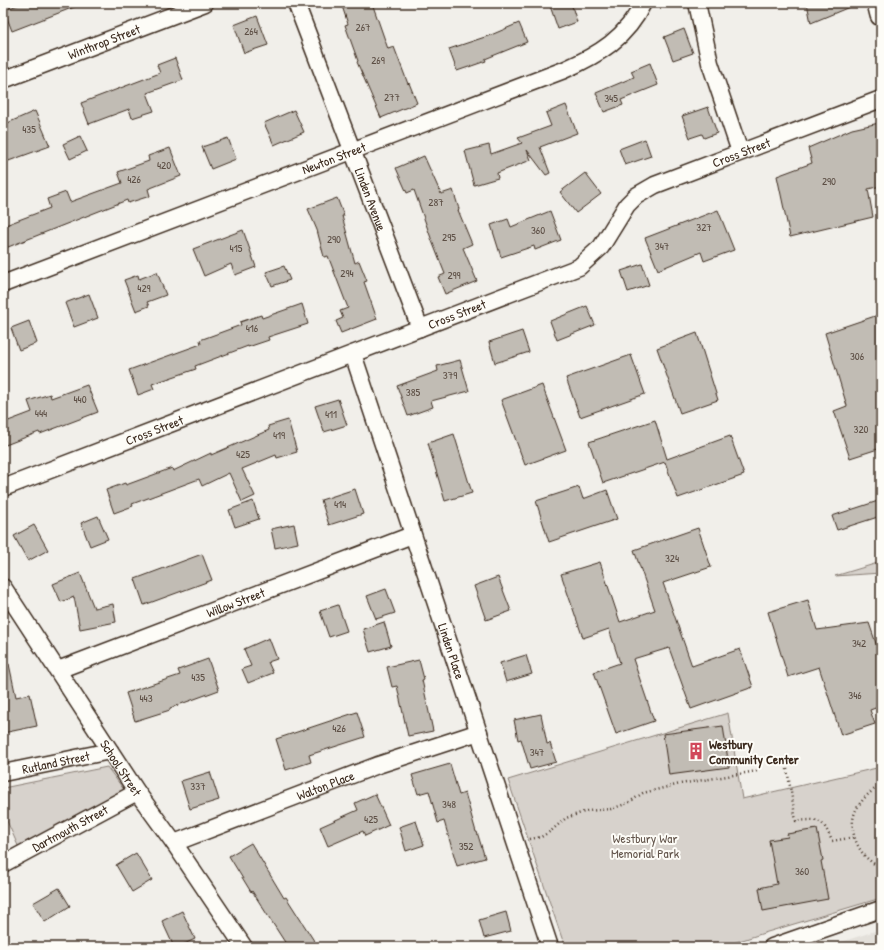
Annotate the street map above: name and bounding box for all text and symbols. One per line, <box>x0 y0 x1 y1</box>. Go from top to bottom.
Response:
street label: Winthrop Street <box>65 19 143 63</box>
house number: 267 <box>356 20 370 34</box>
house number: 264 <box>244 24 258 38</box>
house number: 269 <box>371 53 385 67</box>
house number: 277 <box>384 90 400 104</box>
house number: 345 <box>604 91 618 105</box>
house number: 435 <box>22 122 36 136</box>
street label: Cross Street <box>710 133 773 171</box>
street label: Newton Street <box>299 137 369 178</box>
house number: 420 <box>157 158 171 172</box>
street label: Linden Avenue <box>351 165 391 233</box>
house number: 426 <box>127 172 141 186</box>
house number: 290 <box>822 174 836 188</box>
house number: 287 <box>428 195 444 209</box>
house number: 327 <box>696 220 712 234</box>
house number: 360 <box>531 223 545 237</box>
house number: 295 <box>442 230 456 244</box>
house number: 290 <box>327 232 341 246</box>
house number: 347 <box>655 239 669 253</box>
house number: 415 <box>230 241 243 255</box>
house number: 294 <box>340 266 354 280</box>
house number: 299 <box>447 268 461 282</box>
house number: 429 <box>137 281 151 295</box>
street label: Cross Street <box>425 294 489 333</box>
house number: 416 <box>246 321 259 335</box>
house number: 306 <box>850 349 865 363</box>
house number: 379 <box>443 368 457 382</box>
house number: 385 <box>406 385 421 399</box>
house number: 440 <box>73 392 87 406</box>
house number: 444 <box>35 406 47 420</box>
house number: 411 <box>325 407 337 421</box>
street label: Cross Street <box>123 411 186 449</box>
house number: 320 <box>853 422 869 436</box>
house number: 419 <box>273 428 285 442</box>
house number: 425 <box>236 447 250 461</box>
house number: 414 <box>334 497 346 511</box>
house number: 324 <box>665 551 679 565</box>
street label: Willow Street <box>204 583 268 622</box>
street label: Linden Place <box>434 621 469 681</box>
house number: 342 <box>852 636 866 650</box>
house number: 435 <box>191 670 205 684</box>
house number: 346 <box>848 688 862 702</box>
house number: 443 <box>139 691 153 705</box>
house number: 426 <box>332 721 346 735</box>
place label: Westbury Community Center <box>709 735 800 769</box>
street label: School Street <box>96 736 146 800</box>
building icon: Westbury Community Center <box>686 741 706 761</box>
house number: 347 <box>530 745 544 759</box>
street label: Rutland Street <box>21 746 92 778</box>
street label: Walton Place <box>294 766 357 804</box>
house number: 337 <box>190 779 206 793</box>
house number: 348 <box>442 797 456 811</box>
street label: Dartmouth Street <box>29 800 111 856</box>
house number: 425 <box>364 812 378 826</box>
park label: Westbury War Memorial Park <box>611 829 680 862</box>
house number: 352 <box>459 839 473 853</box>
house number: 360 <box>795 864 809 878</box>

